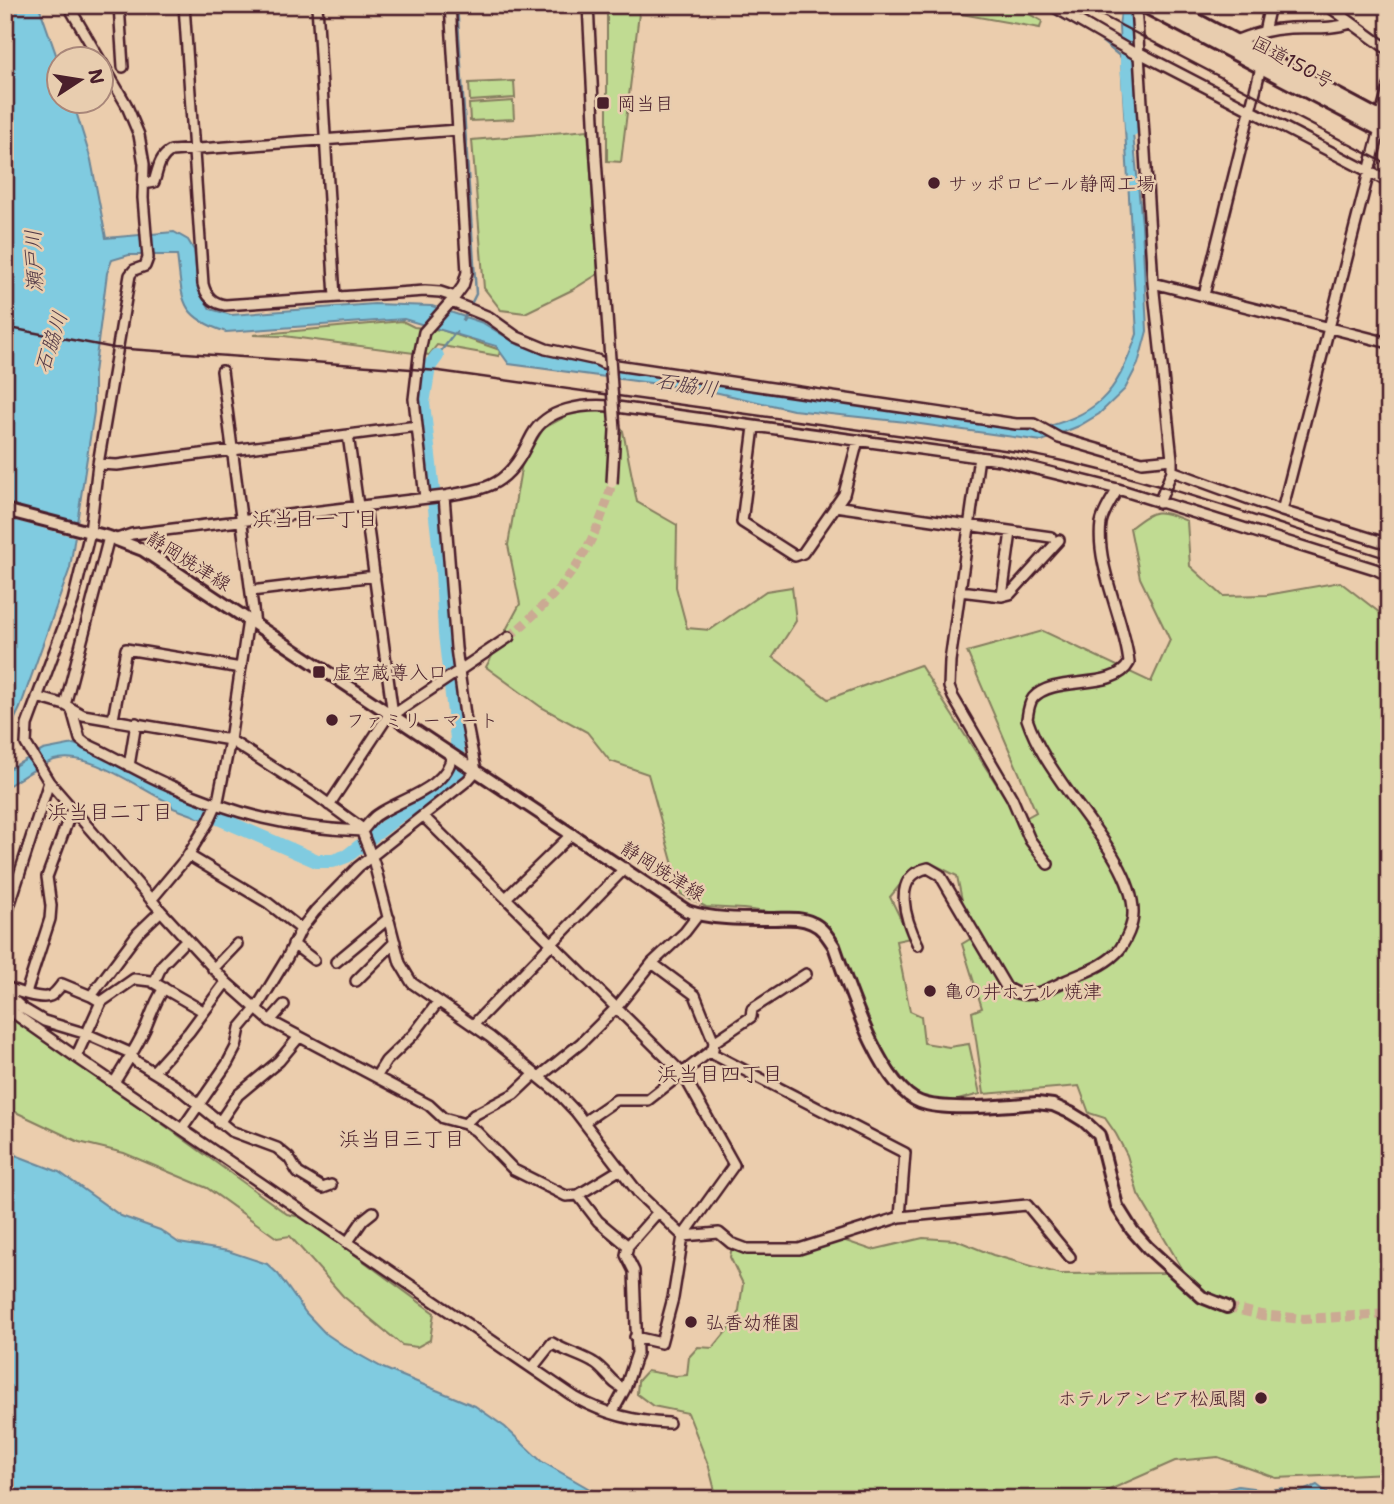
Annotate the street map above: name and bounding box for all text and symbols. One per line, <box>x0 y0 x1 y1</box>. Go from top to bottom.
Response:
street label: 国道150号 <box>1248 30 1338 94</box>
north arrow <box>46 46 116 116</box>
text: N <box>82 67 110 87</box>
place label: 岡当目 <box>617 91 674 116</box>
marker: 岡当目 <box>595 95 611 111</box>
place label: サッポロビール静岡工場 <box>948 171 1155 196</box>
marker: サッポロビール静岡工場 <box>926 175 942 191</box>
water label: 瀬戸川 <box>19 229 49 293</box>
water label: 石脇川 <box>28 308 74 376</box>
water label: 石脇川 <box>654 366 720 404</box>
district label: 浜当目一丁目 <box>252 505 378 533</box>
street label: 静岡焼津線 <box>142 525 236 597</box>
place label: 虚空蔵尊入口 <box>333 660 447 685</box>
marker: 虚空蔵尊入口 <box>311 664 327 680</box>
place label: ファミリーマート <box>346 708 498 733</box>
marker: ファミリーマート <box>324 712 340 728</box>
district label: 浜当目二丁目 <box>47 798 173 826</box>
street label: 静岡焼津線 <box>616 835 710 907</box>
place label: 亀の井ホテル 焼津 <box>944 979 1102 1004</box>
marker: 亀の井ホテル 焼津 <box>922 983 938 999</box>
district label: 浜当目四丁目 <box>657 1060 783 1088</box>
district label: 浜当目三丁目 <box>339 1125 465 1153</box>
place label: 弘香幼稚園 <box>705 1310 800 1335</box>
marker: 弘香幼稚園 <box>683 1314 699 1330</box>
place label: ホテルアンビア松風閣 <box>1058 1386 1247 1411</box>
marker: ホテルアンビア松風閣 <box>1253 1390 1269 1406</box>

